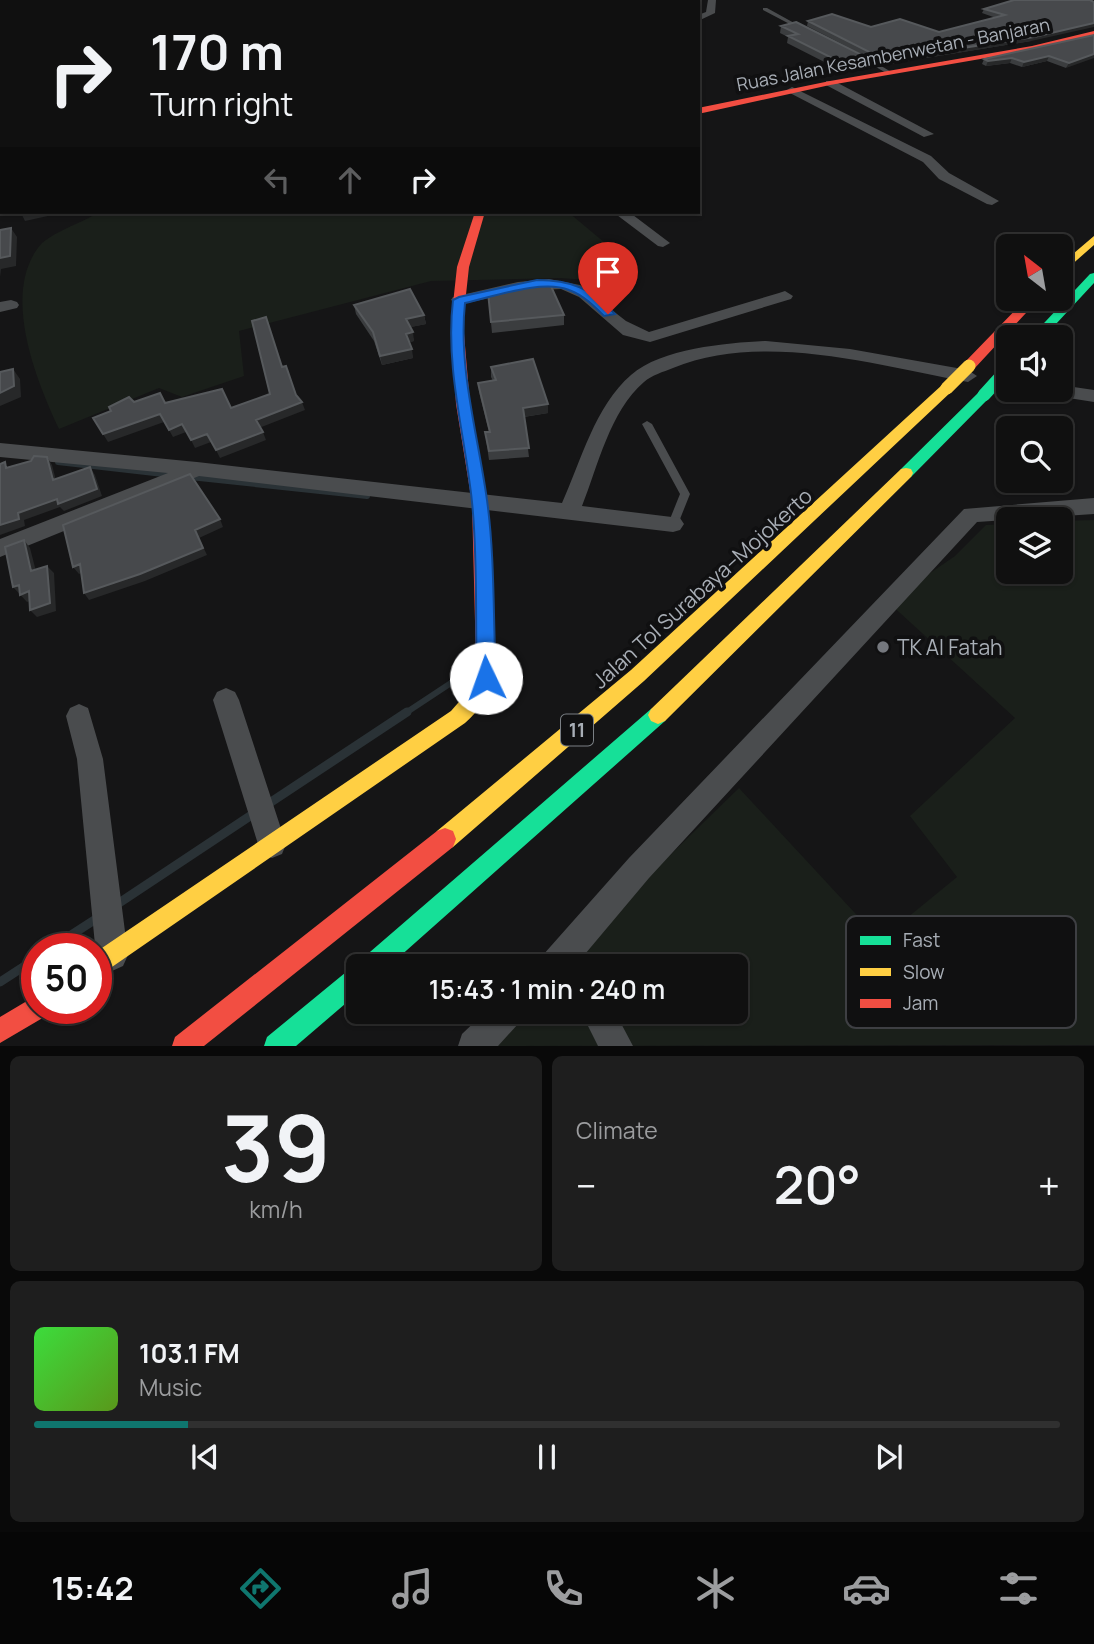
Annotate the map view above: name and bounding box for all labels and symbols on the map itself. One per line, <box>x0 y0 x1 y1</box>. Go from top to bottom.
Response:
street label: Ruas Jalan Kesambenwetan - Banjaran <box>734 12 1052 96</box>
north arrow <box>996 234 1073 312</box>
pin <box>578 242 638 314</box>
street label: Jalan Tol Surabaya–Mojokerto <box>586 482 818 694</box>
place label: TK Al Fatah <box>897 633 1003 661</box>
marker: TK Al Fatah <box>875 639 891 655</box>
position arrow <box>449 641 523 715</box>
road number: 11 <box>561 715 593 746</box>
legend <box>846 916 1076 1028</box>
text: Fast <box>903 927 940 953</box>
speed limit sign: 50 <box>21 933 112 1024</box>
text: Slow <box>903 959 945 985</box>
text: Jam <box>903 990 938 1016</box>

